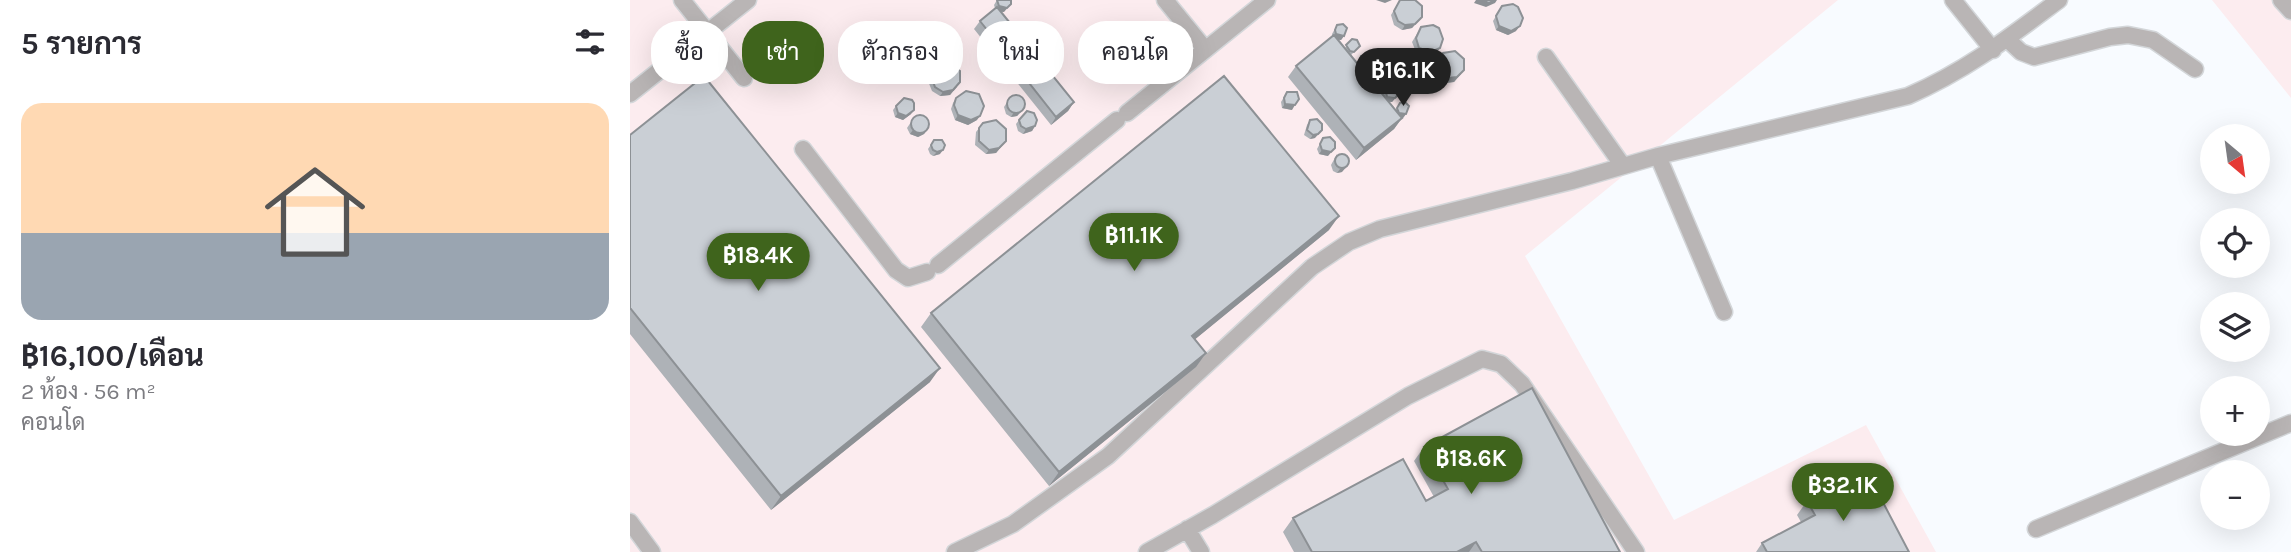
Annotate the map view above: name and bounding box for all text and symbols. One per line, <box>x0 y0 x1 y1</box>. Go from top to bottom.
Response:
chip: ซื้อ <box>651 21 728 84</box>
chip: เช่า <box>742 21 824 84</box>
chip: ตัวกรอง <box>838 21 963 84</box>
chip: ใหม่ <box>977 21 1064 84</box>
chip: คอนโด <box>1078 21 1193 84</box>
icon: filters <box>571 23 609 61</box>
text: 5 รายการ <box>21 26 142 62</box>
pin: ฿16.1K <box>1346 48 1460 108</box>
text: ฿16.1K <box>1371 57 1435 84</box>
north arrow <box>2200 124 2270 194</box>
map controls <box>2200 124 2270 530</box>
icon: home <box>252 149 378 275</box>
button: locate <box>2200 208 2270 278</box>
pin: ฿11.1K <box>1077 214 1191 273</box>
text: ฿11.1K <box>1105 222 1163 249</box>
pin: ฿18.4K <box>701 233 815 293</box>
text: ฿18.4K <box>723 242 793 269</box>
button: layers <box>2200 292 2270 362</box>
text: ฿16,100/เดือน <box>21 338 204 374</box>
button: + <box>2200 376 2270 446</box>
text: 2 ห้อง · 56 m² <box>21 378 156 405</box>
text: คอนโด <box>21 409 85 436</box>
pin: ฿18.6K <box>1414 436 1528 496</box>
text: ฿18.6K <box>1436 445 1506 472</box>
button: − <box>2200 460 2270 530</box>
pin: ฿32.1K <box>1786 463 1900 523</box>
text: ฿32.1K <box>1808 472 1878 499</box>

